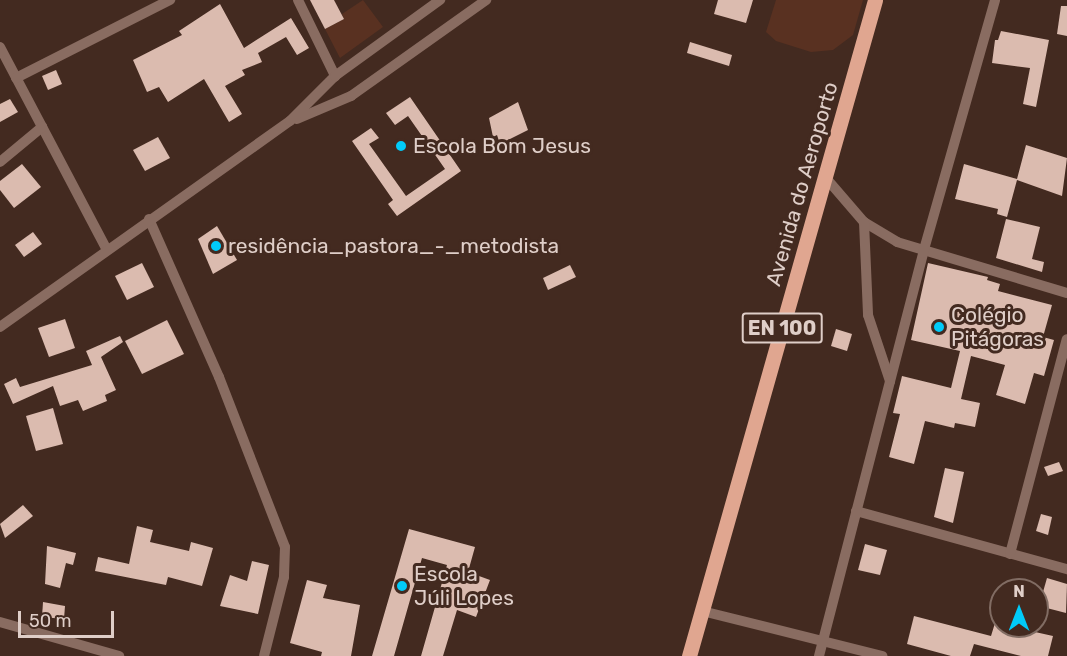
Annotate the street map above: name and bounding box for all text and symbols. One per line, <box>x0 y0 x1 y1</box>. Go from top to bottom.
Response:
street label: Avenida do Aeroporto <box>761 79 843 289</box>
place label: Escola Bom Jesus <box>413 133 591 159</box>
marker: Escola Bom Jesus <box>394 139 408 153</box>
place label: residência_pastora_-_metodista <box>228 233 559 259</box>
marker: residência_pastora_-_metodista <box>209 239 223 253</box>
place label: Colégio Pitágoras <box>951 302 1044 352</box>
road number: EN 100 <box>742 311 822 345</box>
marker: Colégio Pitágoras <box>932 320 946 334</box>
place label: Escola Júli Lopes <box>414 561 514 611</box>
north arrow <box>989 578 1049 638</box>
marker: Escola Júli Lopes <box>395 579 409 593</box>
text: N <box>1013 582 1025 601</box>
scale bar <box>21 599 117 637</box>
text: 50 m <box>29 610 72 632</box>

